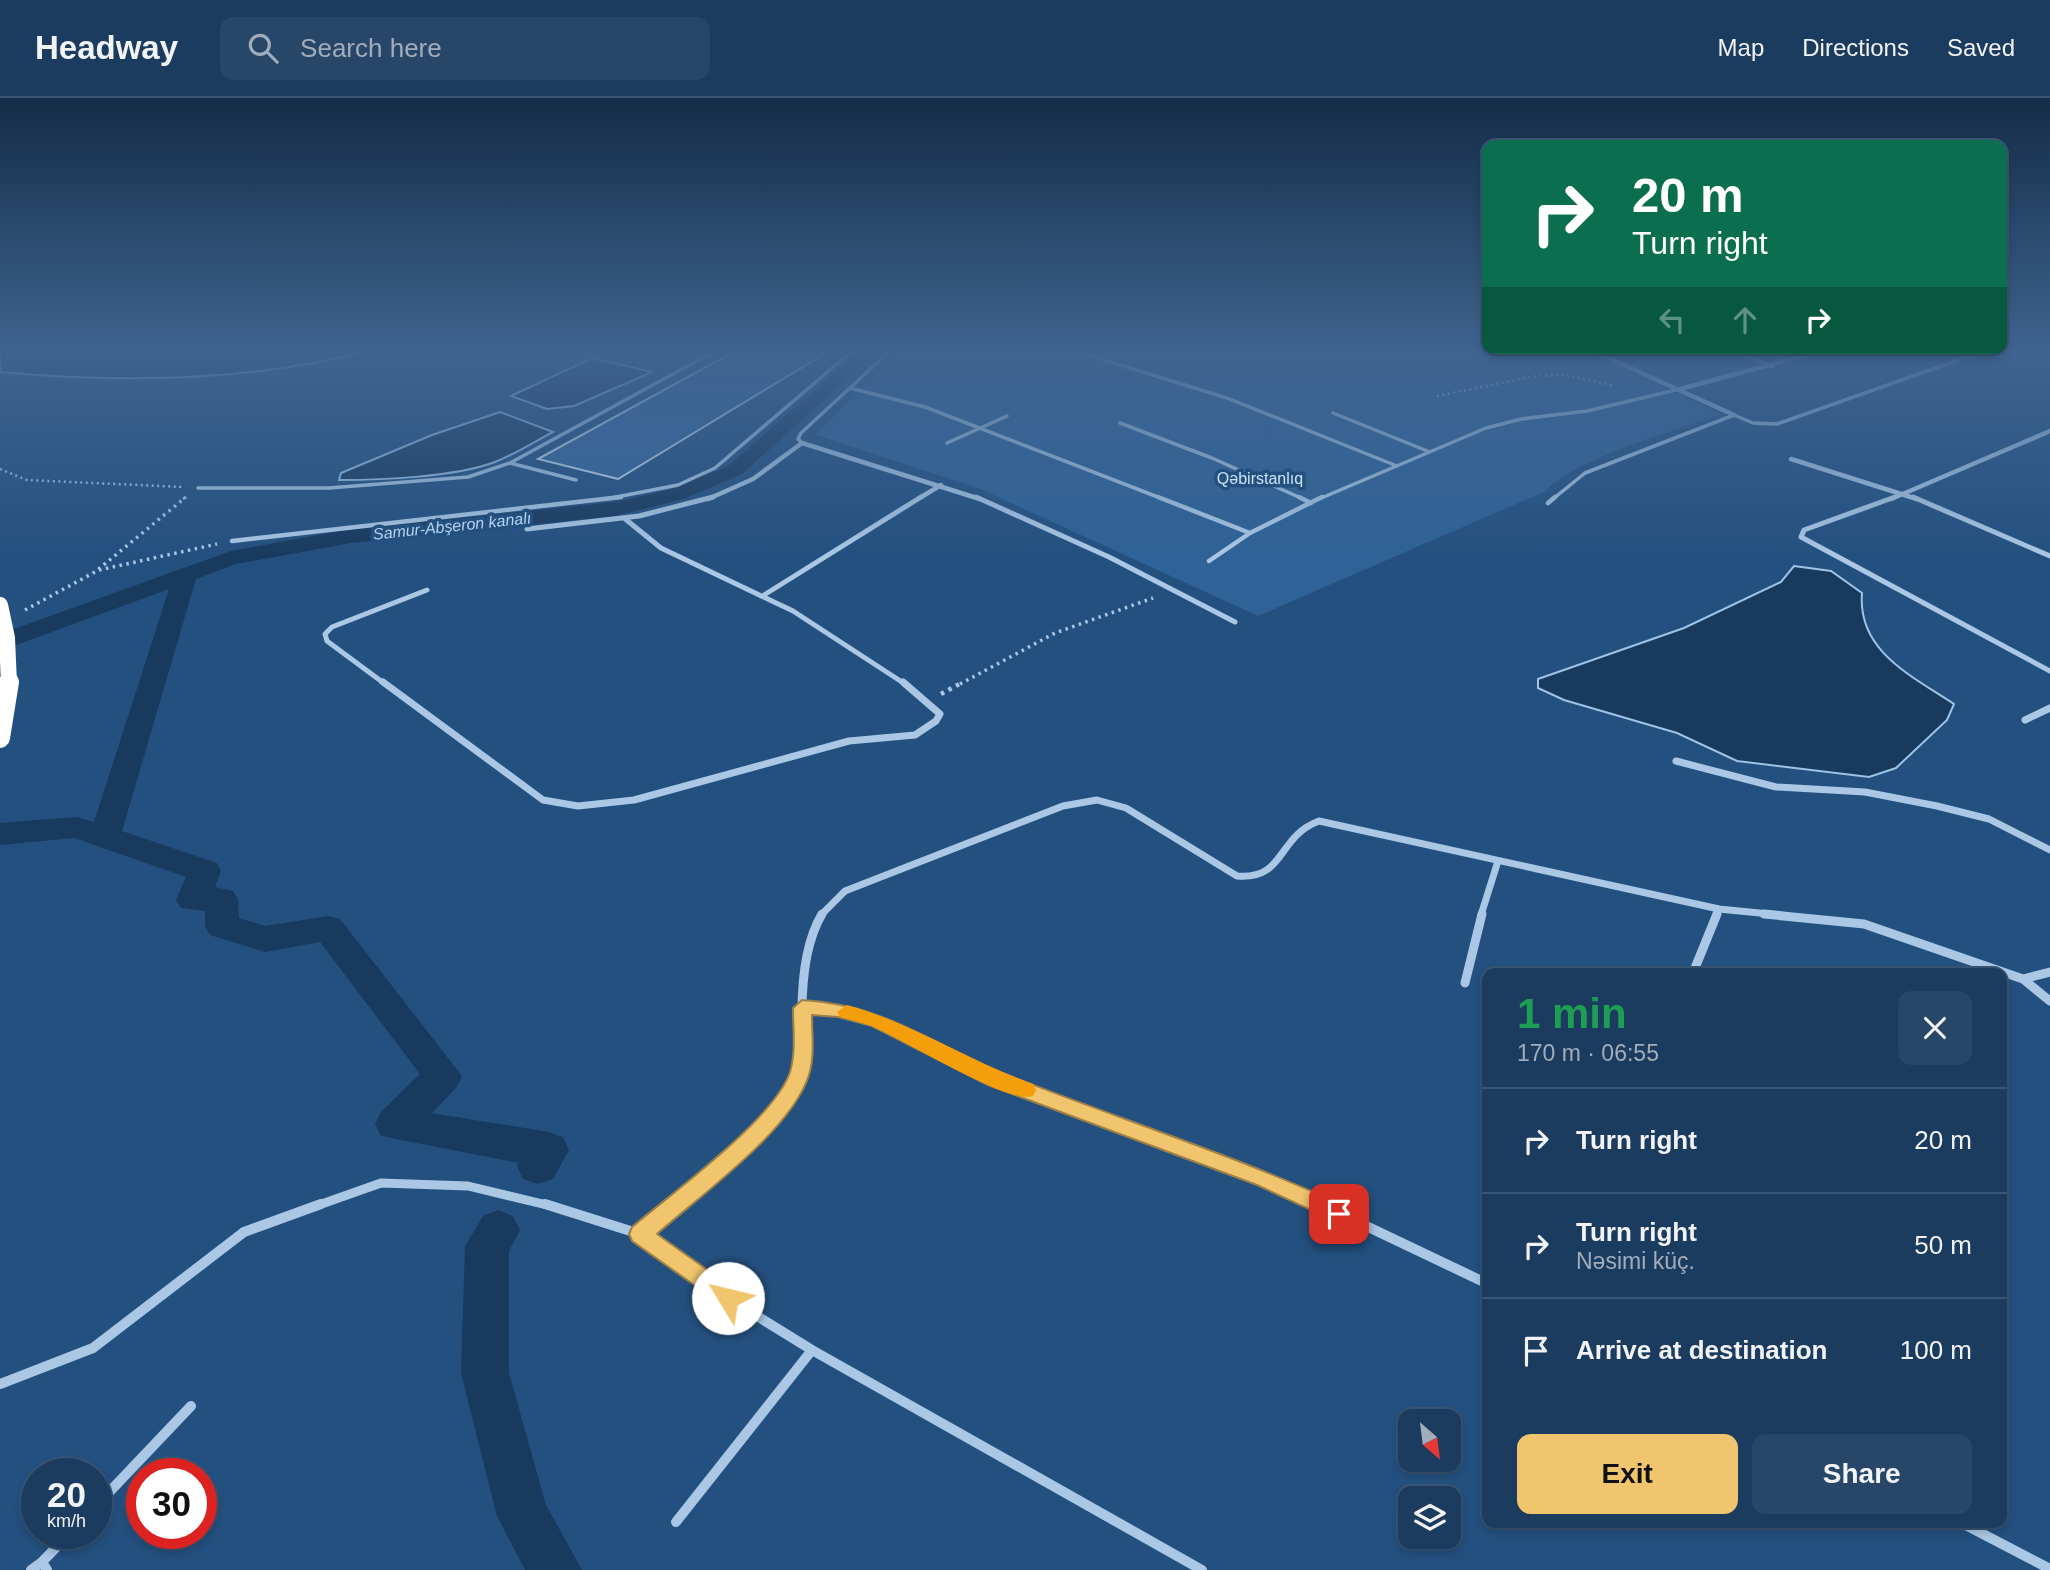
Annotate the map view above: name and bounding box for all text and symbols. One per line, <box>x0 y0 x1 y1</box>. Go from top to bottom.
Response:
search box <box>220 17 710 80</box>
text: Headway <box>35 29 178 66</box>
icon: search <box>244 29 282 67</box>
text: Search here <box>300 33 442 63</box>
text: Map <box>1718 34 1764 61</box>
text: Directions <box>1802 34 1909 61</box>
text: Saved <box>1947 34 2015 61</box>
icon: right <box>1517 168 1608 259</box>
text: 20 m <box>1632 168 1744 222</box>
text: Turn right <box>1632 225 1768 261</box>
icon: left <box>1653 301 1691 339</box>
icon: ahead <box>1726 301 1764 339</box>
icon: right <box>1799 301 1837 339</box>
park label: Qəbirstanlıq <box>1217 470 1303 487</box>
water label: Samur-Abşeron kanalı <box>372 509 532 543</box>
text: 1 min <box>1517 990 1627 1037</box>
button: close <box>1898 991 1972 1065</box>
text: 170 m · 06:55 <box>1517 1040 1659 1066</box>
icon: right <box>1517 1122 1555 1160</box>
text: Turn right <box>1576 1125 1697 1155</box>
text: 20 m <box>1914 1125 1972 1155</box>
pin <box>1309 1184 1369 1244</box>
icon: arrive <box>1320 1195 1358 1233</box>
text: Turn right <box>1576 1217 1697 1247</box>
icon: right <box>1517 1227 1555 1265</box>
text: 50 m <box>1914 1230 1972 1260</box>
text: Nəsimi küç. <box>1576 1248 1695 1274</box>
position arrow <box>691 1261 765 1335</box>
icon: arrive <box>1517 1332 1555 1370</box>
text: Arrive at destination <box>1576 1335 1827 1365</box>
text: 100 m <box>1900 1335 1972 1365</box>
north arrow <box>1398 1409 1461 1472</box>
map controls <box>1398 1409 1461 1549</box>
button: Exit <box>1517 1434 1738 1514</box>
button: Share <box>1752 1434 1972 1514</box>
speed limit sign: 30 <box>126 1458 217 1549</box>
text: 20 <box>47 1475 86 1514</box>
button: layers <box>1398 1486 1461 1549</box>
text: km/h <box>47 1511 86 1531</box>

